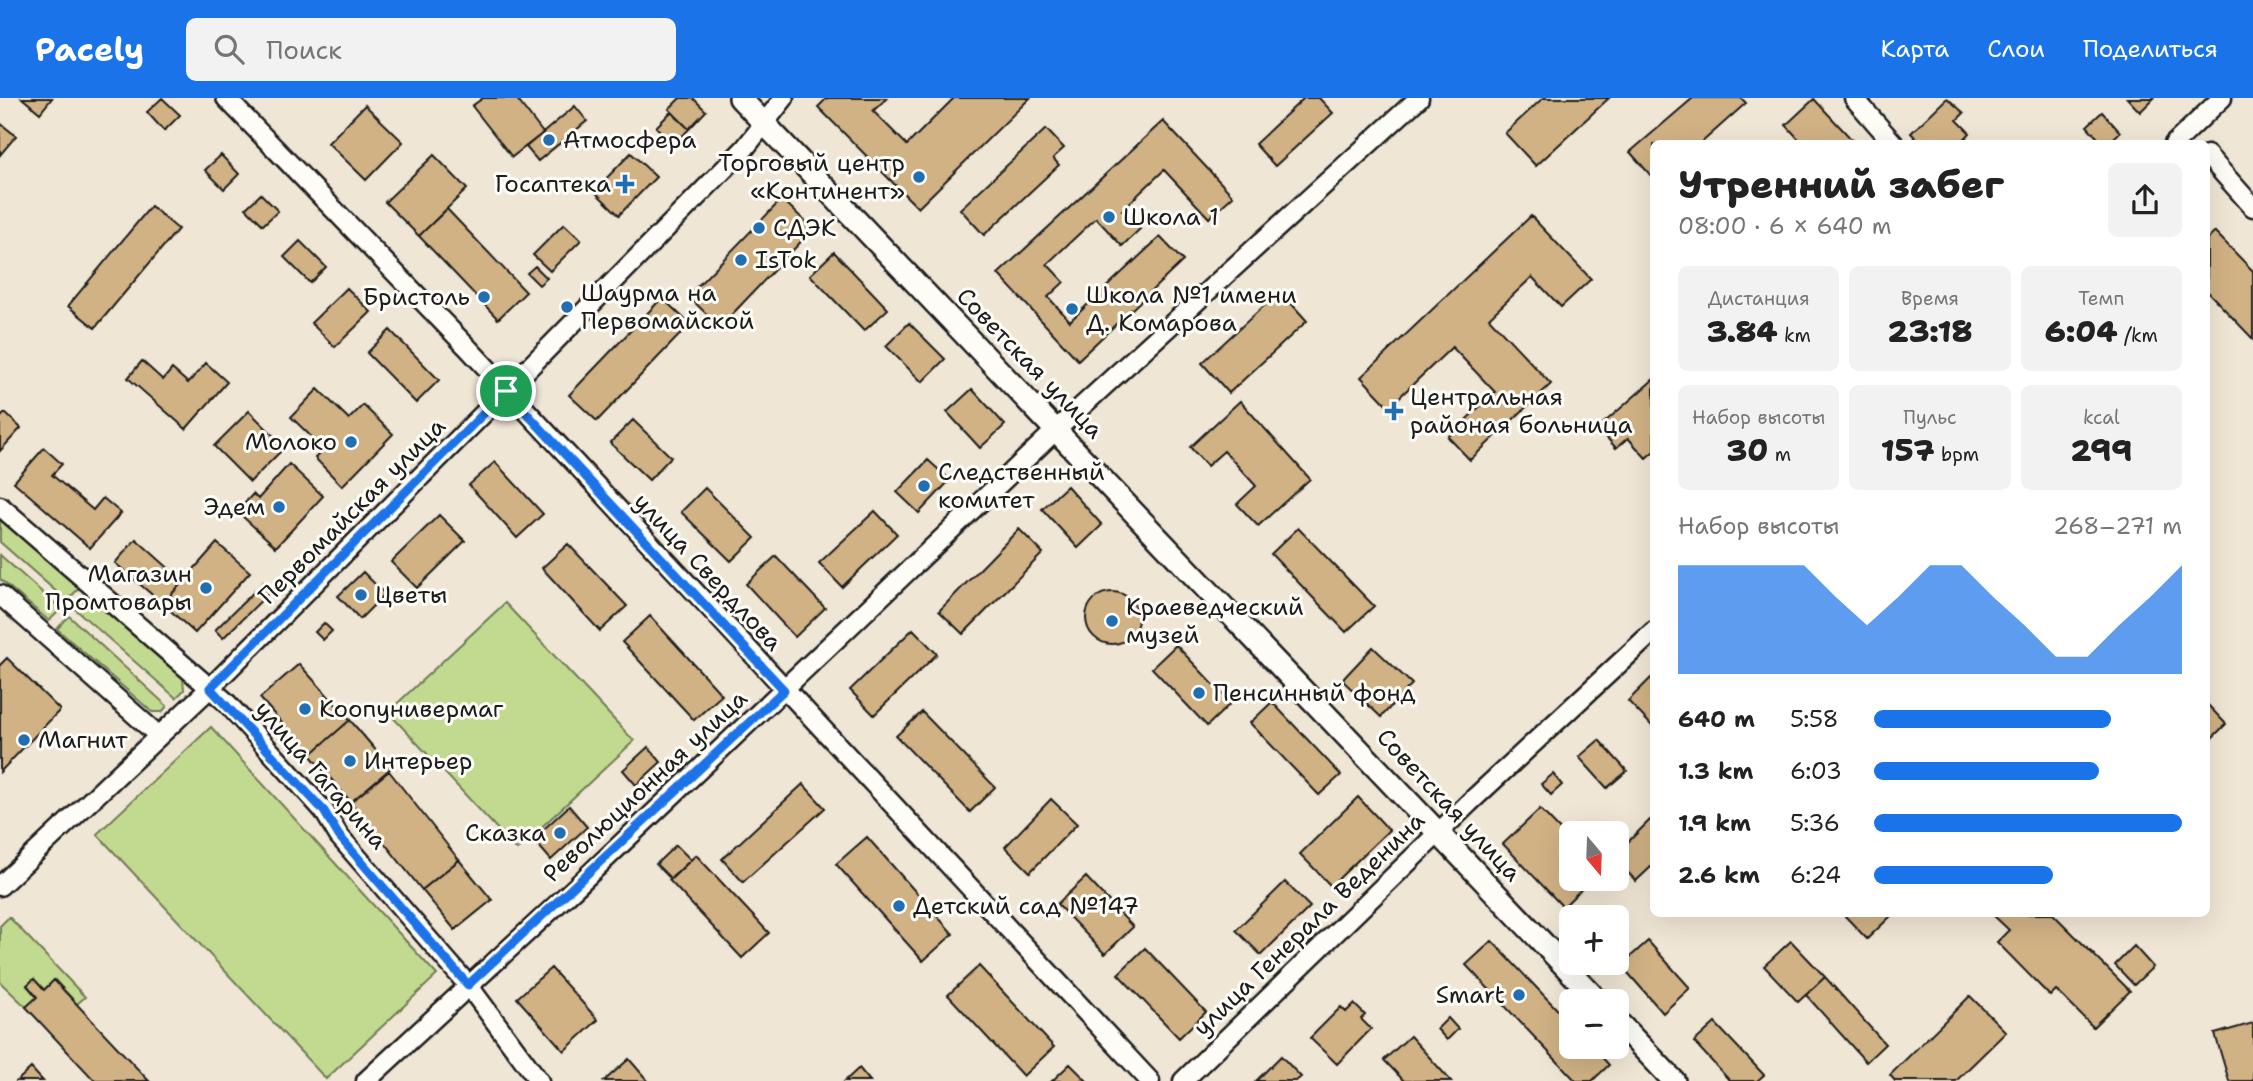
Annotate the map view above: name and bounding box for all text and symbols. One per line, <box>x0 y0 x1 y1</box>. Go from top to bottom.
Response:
search box <box>186 18 676 81</box>
text: Pacely <box>35 27 144 72</box>
icon: search <box>210 30 248 68</box>
text: Поиск <box>266 32 342 67</box>
text: Карта <box>1881 33 1949 65</box>
text: Слои <box>1987 33 2045 65</box>
text: Поделиться <box>2083 33 2218 65</box>
place label: Атмосфера <box>563 124 697 156</box>
marker: Атмосфера <box>541 132 557 148</box>
place label: Торговый центр «Континент» <box>718 147 905 207</box>
text: Утренний забег <box>1678 159 2004 210</box>
button: share <box>2108 163 2182 237</box>
place label: Госаптека <box>495 168 611 200</box>
marker: Торговый центр «Континент» <box>911 169 927 185</box>
marker: Госаптека <box>617 176 633 192</box>
place label: Школа 1 <box>1123 201 1219 233</box>
marker: Школа 1 <box>1101 209 1117 225</box>
text: 08:00 · 6 × 640 m <box>1678 211 1892 241</box>
place label: СДЭК <box>773 212 837 244</box>
marker: СДЭК <box>751 220 767 236</box>
place label: IsTok <box>755 244 817 276</box>
marker: IsTok <box>733 252 749 268</box>
place label: Шаурма на Первомайской <box>581 277 754 337</box>
place label: Школа №1 имени Д. Комарова <box>1086 279 1297 339</box>
street label: Советская улица <box>950 280 1111 446</box>
place label: Бристоль <box>363 281 470 313</box>
text: Дистанция <box>1708 286 1810 311</box>
text: Время <box>1901 286 1959 311</box>
text: Темп <box>2078 286 2124 311</box>
marker: Бристоль <box>476 289 492 305</box>
marker: Шаурма на Первомайской <box>559 299 575 315</box>
marker: Школа №1 имени Д. Комарова <box>1064 301 1080 317</box>
text: 3.84 <box>1706 311 1778 352</box>
text: 23:18 <box>1888 311 1972 352</box>
text: 6:04 <box>2045 311 2117 352</box>
text: km <box>1778 323 1811 348</box>
text: /km <box>2117 323 2158 348</box>
pin <box>476 361 536 421</box>
icon: arrive <box>487 372 525 410</box>
place label: Центральная районая больница <box>1410 381 1632 441</box>
marker: Центральная районая больница <box>1384 401 1404 421</box>
text: Набор высоты <box>1692 405 1825 430</box>
text: Пульс <box>1903 405 1957 430</box>
text: kcal <box>2083 405 2120 430</box>
street label: Первомайская улица <box>252 411 452 611</box>
place label: Молоко <box>245 426 337 458</box>
text: 30 <box>1726 430 1768 471</box>
text: 157 <box>1881 430 1935 471</box>
text: 299 <box>2070 430 2132 471</box>
marker: Молоко <box>343 434 359 450</box>
text: m <box>1768 442 1791 467</box>
text: bpm <box>1935 442 1979 467</box>
place label: Следственный комитет <box>938 456 1105 516</box>
marker: Следственный комитет <box>916 478 932 494</box>
street label: улица Свердлова <box>626 486 790 658</box>
place label: Эдем <box>204 491 265 523</box>
marker: Эдем <box>271 499 287 515</box>
text: Набор высоты <box>1678 511 1839 541</box>
text: 268–271 m <box>2053 511 2182 541</box>
place label: Магазин Промтовары <box>45 558 192 618</box>
place label: Цветы <box>375 579 447 611</box>
marker: Магазин Промтовары <box>198 580 214 596</box>
marker: Цветы <box>353 587 369 603</box>
place label: Краеведческий музей <box>1126 591 1304 651</box>
marker: Краеведческий музей <box>1104 613 1120 629</box>
place label: Пенсинный фонд <box>1213 677 1416 709</box>
street label: Революционная улица <box>536 683 754 889</box>
marker: Пенсинный фонд <box>1191 685 1207 701</box>
place label: Коопунивермаг <box>319 693 504 725</box>
street label: улица Гагарина <box>248 694 394 856</box>
marker: Коопунивермаг <box>297 701 313 717</box>
text: 640 m <box>1678 704 1755 734</box>
text: 5:58 <box>1790 704 1839 734</box>
street label: Советская улица <box>1370 722 1528 889</box>
place label: Магнит <box>38 724 128 756</box>
marker: Магнит <box>16 732 32 748</box>
place label: Интерьер <box>364 745 473 777</box>
marker: Интерьер <box>342 753 358 769</box>
text: 1.3 km <box>1678 756 1753 786</box>
text: 6:03 <box>1790 756 1842 786</box>
street label: улица Генерала Веденина <box>1186 805 1432 1043</box>
text: 1.9 km <box>1678 808 1751 838</box>
text: 5:36 <box>1790 808 1840 838</box>
place label: Сказка <box>465 817 546 849</box>
north arrow <box>1559 821 1629 891</box>
map controls <box>1559 821 1629 1059</box>
marker: Сказка <box>552 825 568 841</box>
text: 2.6 km <box>1678 860 1760 890</box>
text: 6:24 <box>1790 860 1841 890</box>
place label: Детский сад №147 <box>913 890 1139 922</box>
marker: Детский сад №147 <box>891 898 907 914</box>
button: + <box>1559 905 1629 975</box>
place label: Smart <box>1436 979 1505 1011</box>
marker: Smart <box>1511 987 1527 1003</box>
button: − <box>1559 989 1629 1059</box>

